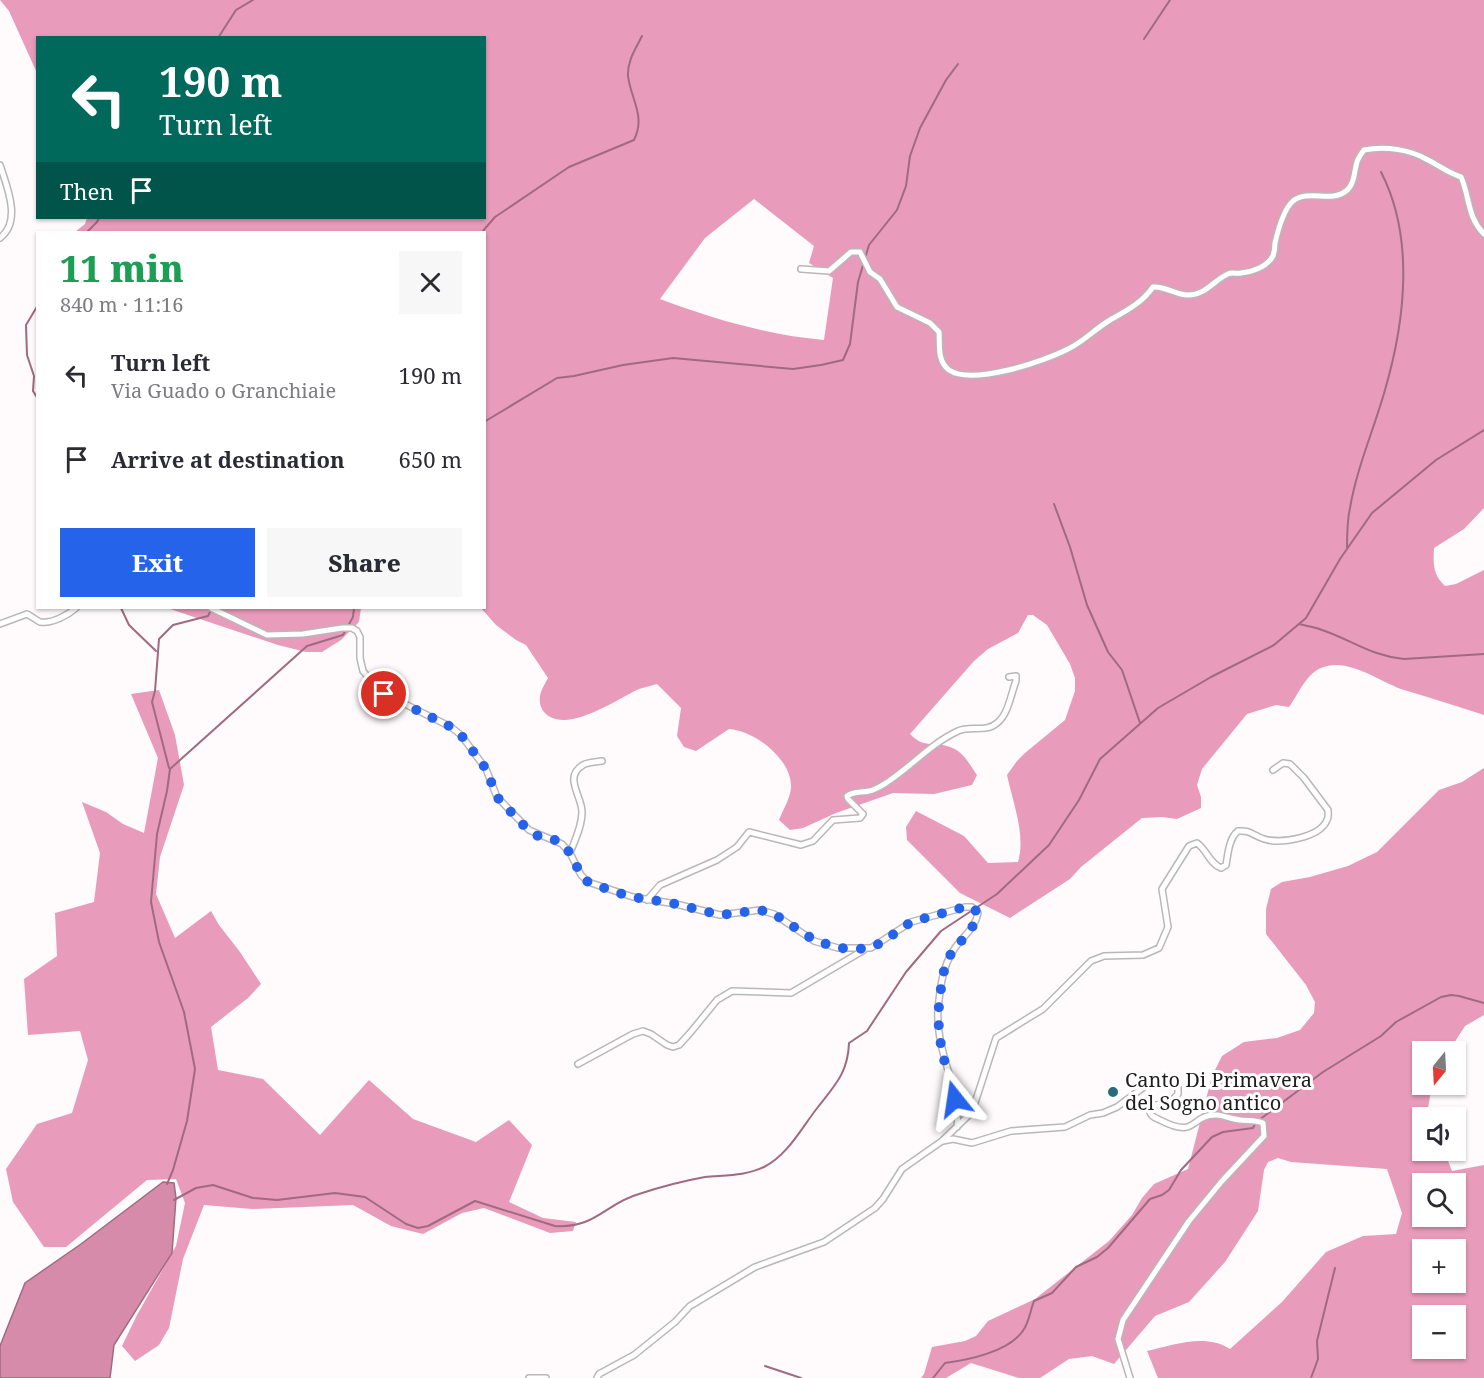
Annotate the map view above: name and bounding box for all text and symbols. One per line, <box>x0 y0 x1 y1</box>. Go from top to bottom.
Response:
text: 190 m <box>159 52 283 109</box>
icon: left <box>60 60 138 138</box>
text: Turn left <box>159 106 272 143</box>
icon: arrive <box>125 174 158 207</box>
text: Then <box>60 176 113 206</box>
text: 11 min <box>60 244 184 293</box>
button: close <box>399 251 462 314</box>
text: 840 m · 11:16 <box>60 291 183 318</box>
text: Turn left <box>111 347 210 377</box>
icon: left <box>60 359 93 392</box>
text: 190 m <box>399 360 462 390</box>
text: Via Guado o Granchiaie <box>111 377 336 404</box>
icon: arrive <box>60 443 93 476</box>
text: Arrive at destination <box>111 444 345 474</box>
text: 650 m <box>399 444 462 474</box>
button: Exit <box>60 528 255 597</box>
button: Share <box>267 528 462 597</box>
pin <box>358 668 409 719</box>
icon: arrive <box>367 677 400 710</box>
north arrow <box>1412 1041 1466 1095</box>
map controls <box>1412 1041 1466 1359</box>
place label: Canto Di Primavera del Sogno antico <box>1125 1066 1312 1116</box>
position arrow <box>923 1067 987 1131</box>
marker: Canto Di Primavera del Sogno antico <box>1106 1085 1120 1099</box>
button: sound <box>1412 1107 1466 1161</box>
button: search <box>1412 1173 1466 1227</box>
button: + <box>1412 1239 1466 1293</box>
button: − <box>1412 1305 1466 1359</box>

